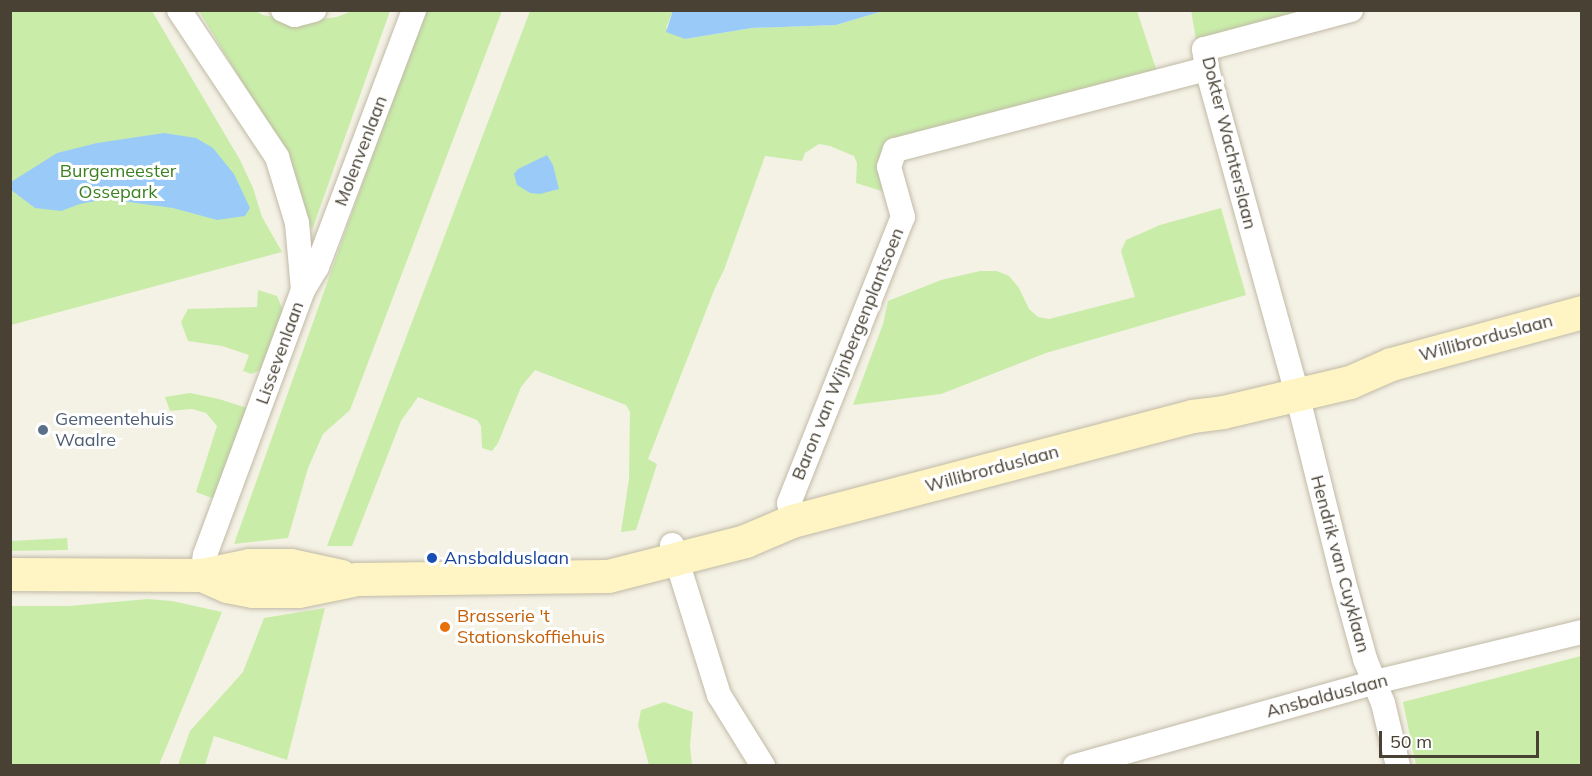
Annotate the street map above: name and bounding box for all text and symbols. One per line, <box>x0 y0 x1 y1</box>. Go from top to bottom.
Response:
street label: Dokter Wachterslaan <box>1197 54 1261 232</box>
street label: Molenvenlaan <box>330 93 392 209</box>
park label: Burgemeester Ossepark <box>60 161 176 204</box>
street label: Baron van Wijnbergenplantsoen <box>787 225 909 483</box>
street label: Lissevenlaan <box>251 299 309 407</box>
street label: Willibrorduslaan <box>1417 310 1555 366</box>
place label: Gemeentehuis Waalre <box>55 409 174 452</box>
marker: Gemeentehuis Waalre <box>36 423 50 437</box>
street label: Willibrorduslaan <box>923 441 1061 497</box>
street label: Hendrik van Cuyklaan <box>1306 473 1374 655</box>
place label: Ansbalduslaan <box>444 547 569 569</box>
marker: Ansbalduslaan <box>425 551 439 565</box>
place label: Brasserie 't Stationskoffiehuis <box>457 606 605 648</box>
marker: Brasserie 't Stationskoffiehuis <box>438 620 452 634</box>
street label: Ansbalduslaan <box>1264 669 1390 723</box>
scale bar <box>1382 719 1542 757</box>
text: 50 m <box>1390 730 1432 753</box>

